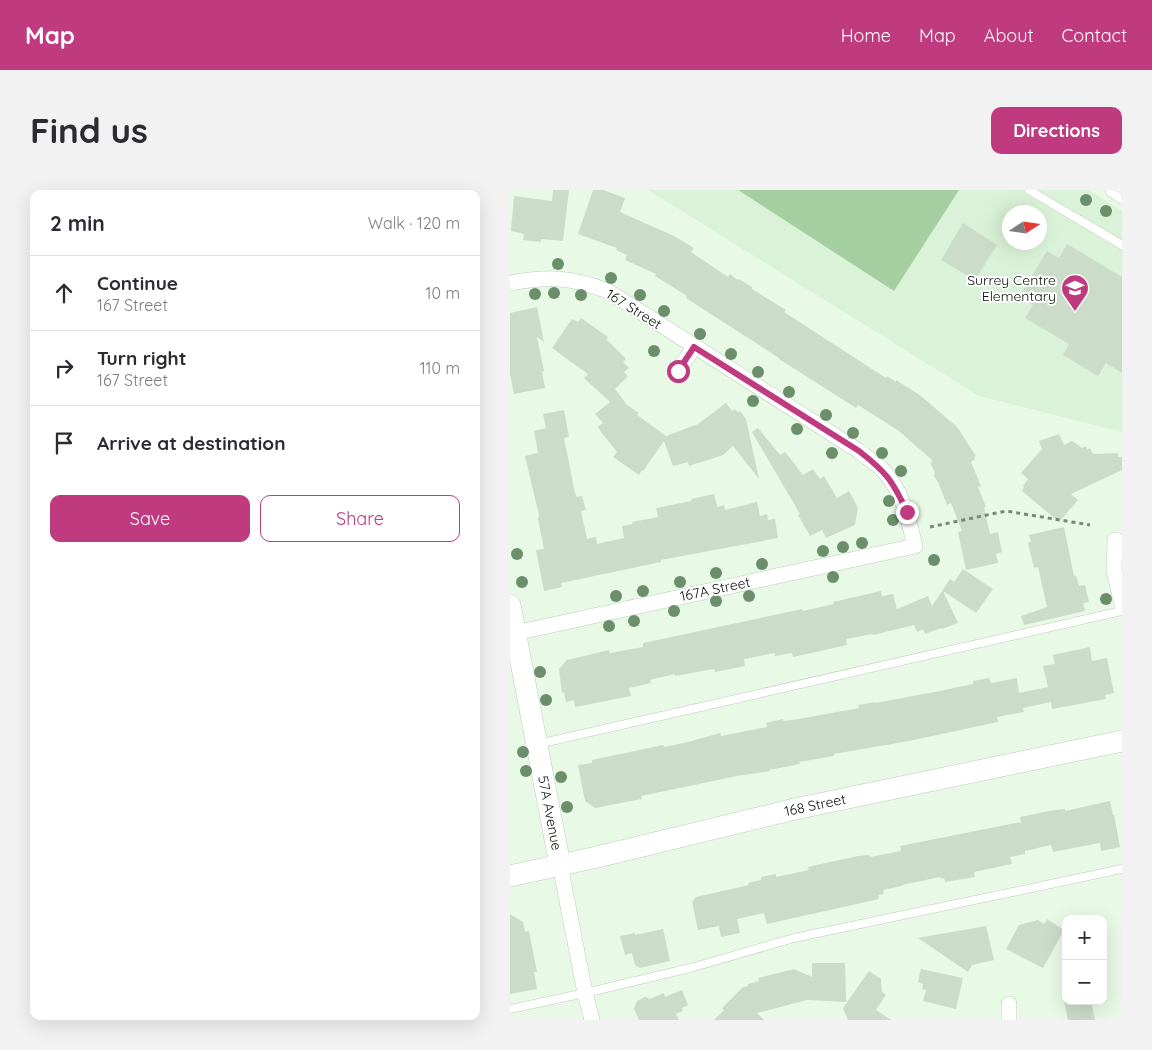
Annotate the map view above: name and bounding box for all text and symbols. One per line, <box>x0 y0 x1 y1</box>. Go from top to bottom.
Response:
text: Map <box>25 20 75 50</box>
text: Home <box>841 24 891 47</box>
text: Map <box>919 24 956 47</box>
text: About <box>984 24 1034 47</box>
text: Contact <box>1062 24 1127 47</box>
button: Directions <box>991 107 1122 154</box>
text: Find us <box>30 108 148 152</box>
north arrow <box>1002 205 1047 250</box>
text: 2 min <box>50 210 105 236</box>
text: Walk · 120 m <box>368 213 460 233</box>
text: Continue <box>97 271 178 295</box>
place label: Surrey Centre Elementary <box>967 271 1056 305</box>
school or university icon: Surrey Centre Elementary <box>1060 273 1090 312</box>
icon: ahead <box>50 279 78 307</box>
text: 10 m <box>426 283 460 303</box>
street label: 167 Street <box>603 285 665 333</box>
text: 167 Street <box>97 295 168 315</box>
text: Turn right <box>97 346 186 370</box>
icon: right <box>50 354 78 382</box>
text: 110 m <box>420 358 460 378</box>
route start <box>667 360 690 383</box>
text: 167 Street <box>97 370 168 390</box>
icon: arrive <box>50 429 78 457</box>
text: Arrive at destination <box>97 431 286 455</box>
button: Save <box>50 495 250 542</box>
button: Share <box>260 495 460 542</box>
route end <box>896 501 919 524</box>
street label: 167A Street <box>678 573 752 605</box>
street label: 57A Avenue <box>534 774 566 852</box>
street label: 168 Street <box>783 790 848 820</box>
map controls <box>1062 915 1107 1005</box>
button: + <box>1062 915 1107 960</box>
button: − <box>1062 960 1107 1005</box>

